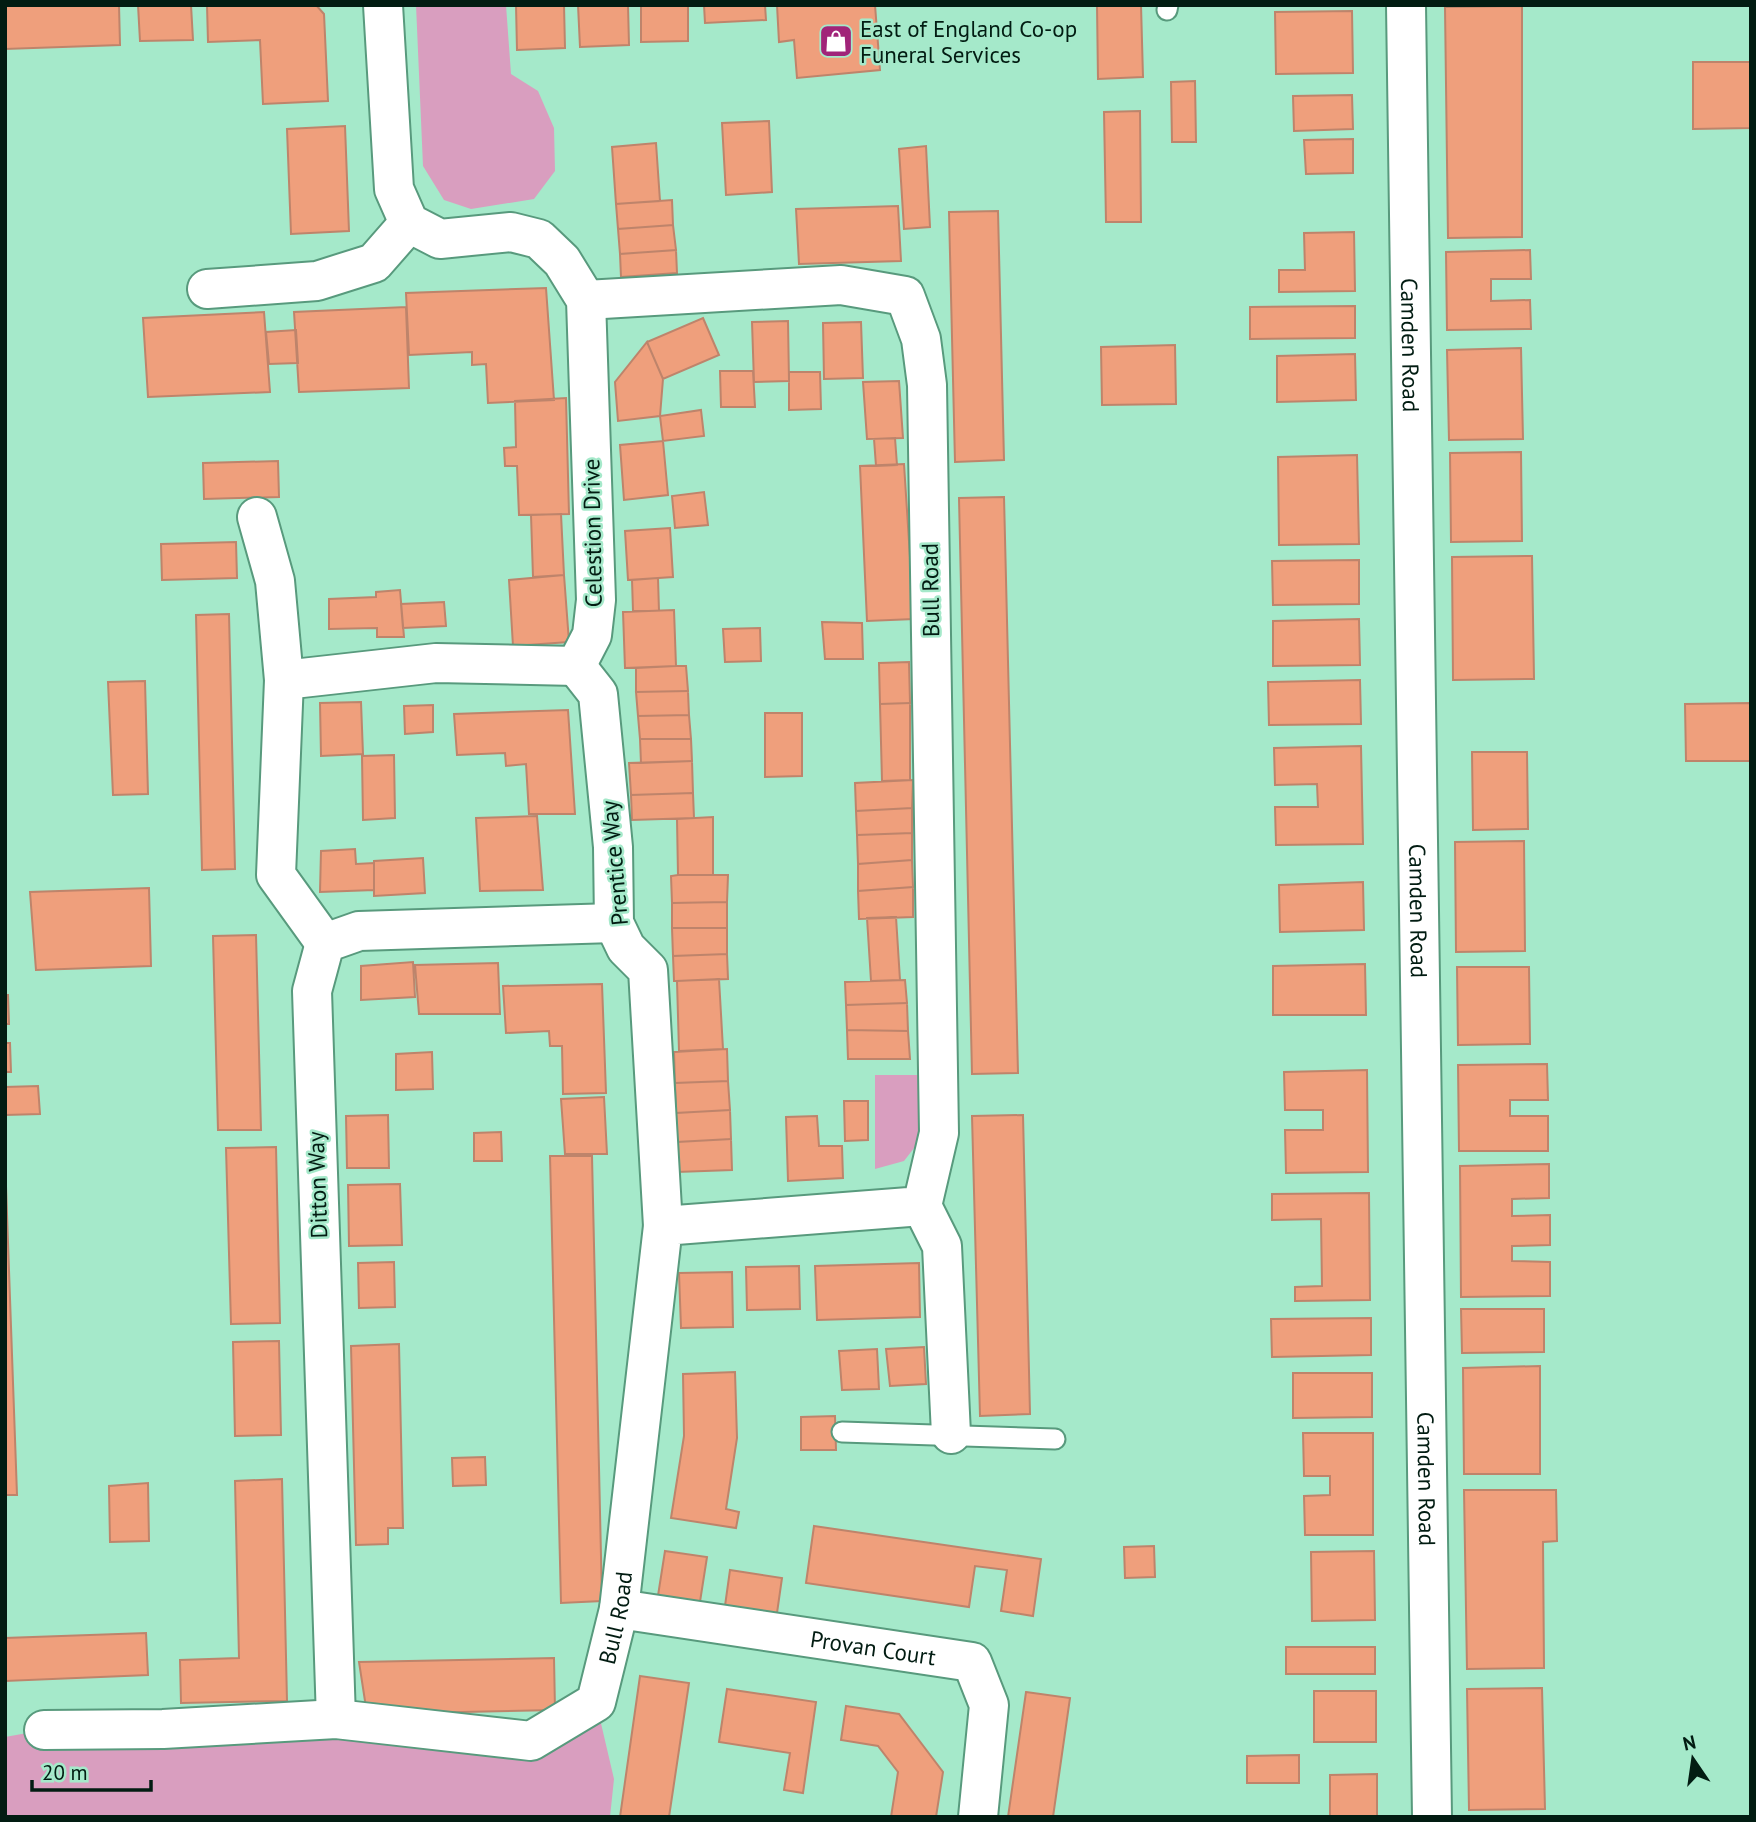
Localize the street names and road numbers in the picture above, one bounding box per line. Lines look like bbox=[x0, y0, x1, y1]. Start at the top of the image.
street label: Camden Road bbox=[1395, 278, 1426, 412]
street label: Celestion Drive bbox=[576, 458, 608, 608]
street label: Bull Road bbox=[915, 543, 945, 637]
street label: Prentice Way bbox=[594, 799, 634, 927]
street label: Camden Road bbox=[1404, 844, 1434, 978]
street label: Ditton Way bbox=[301, 1131, 333, 1239]
street label: Camden Road bbox=[1412, 1411, 1443, 1546]
street label: Bull Road bbox=[591, 1570, 638, 1667]
street label: Provan Court bbox=[808, 1623, 938, 1671]

